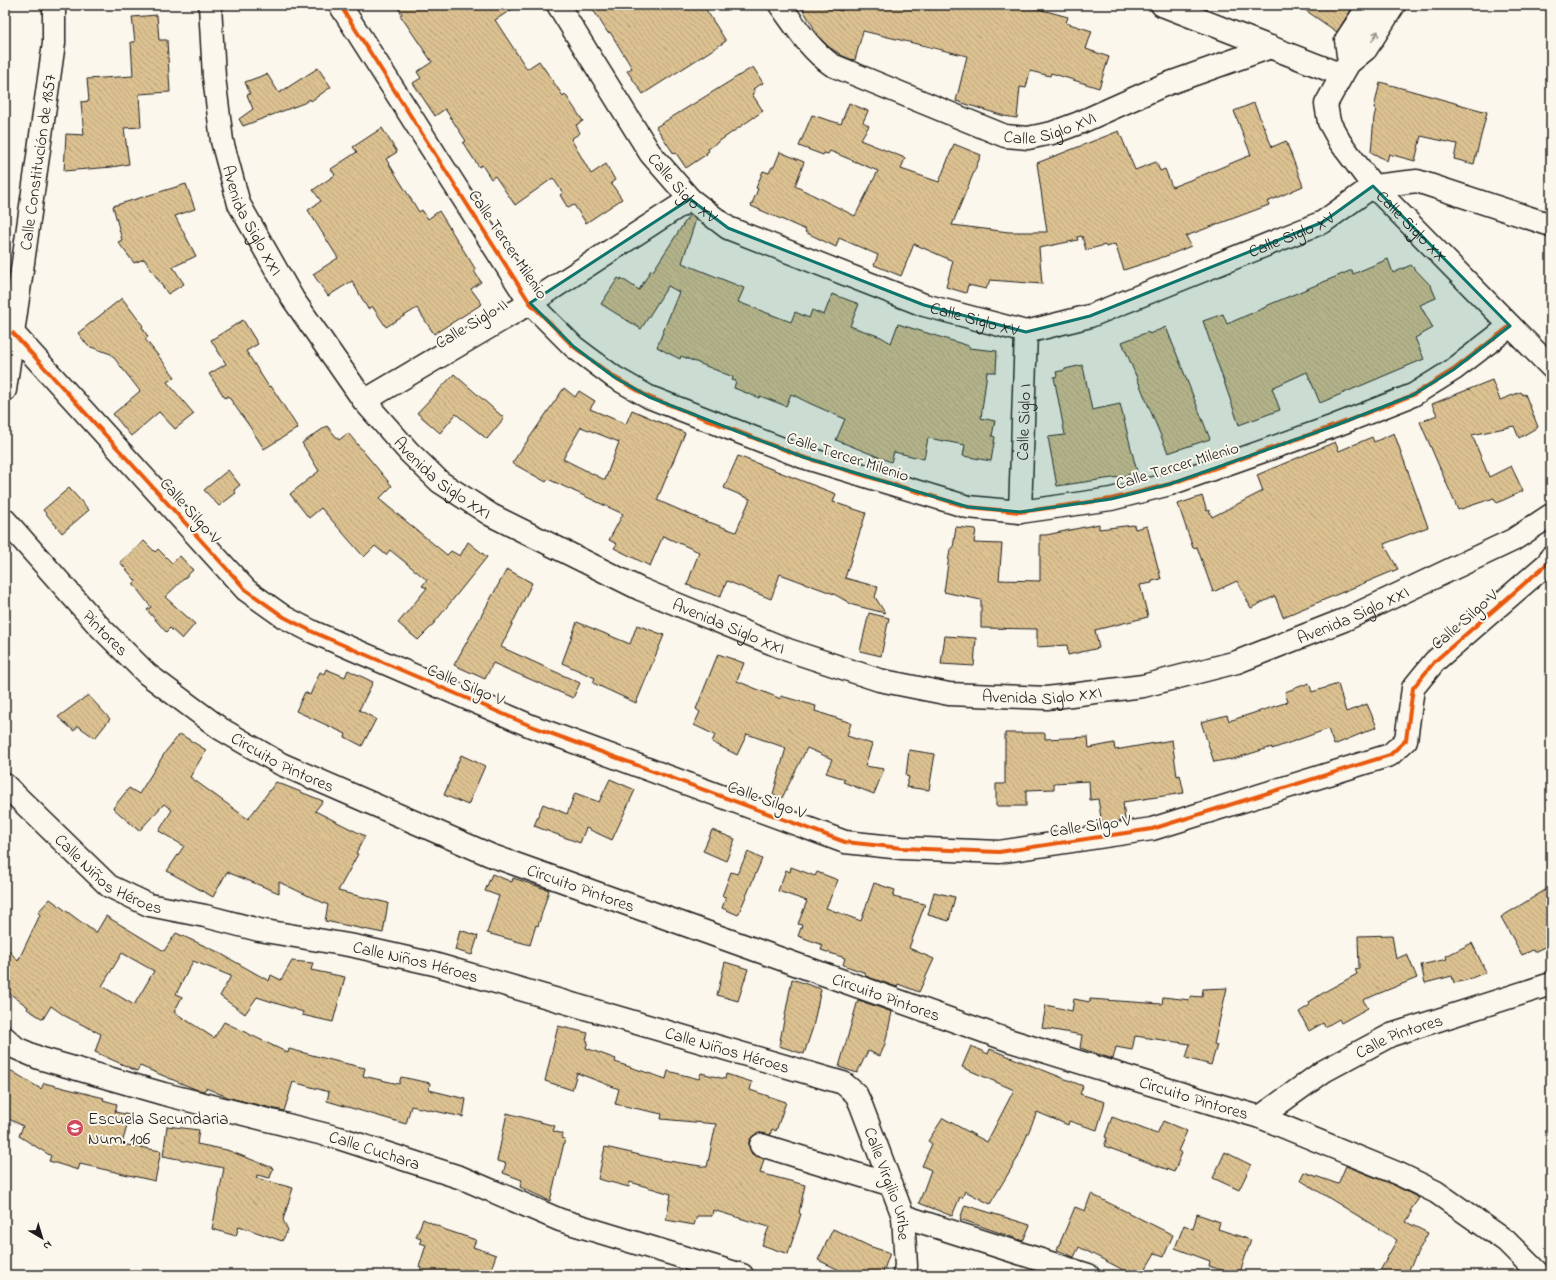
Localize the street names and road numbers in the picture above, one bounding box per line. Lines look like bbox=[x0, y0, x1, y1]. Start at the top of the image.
street label: Calle Constitución de 1857 bbox=[14, 73, 63, 252]
street label: Calle Siglo XVI bbox=[1003, 106, 1100, 152]
street label: Calle Siglo XV bbox=[641, 148, 723, 230]
street label: Avenida Siglo XXI bbox=[215, 163, 288, 281]
street label: Calle Tercer Milenio bbox=[462, 185, 554, 305]
street label: Calle Siglo XX bbox=[1370, 185, 1453, 269]
street label: Calle Siglo XV bbox=[1245, 206, 1341, 265]
street label: Calle Siglo II bbox=[431, 293, 514, 358]
street label: Calle Siglo XV bbox=[927, 296, 1022, 344]
street label: Calle Siglo I bbox=[1011, 383, 1040, 461]
street label: Calle Tercer Milenio bbox=[783, 426, 912, 489]
street label: Avenida Siglo XXI bbox=[387, 432, 496, 526]
street label: Calle Tercer Milenio bbox=[1113, 436, 1242, 497]
street label: Calle Silgo V bbox=[152, 472, 227, 552]
street label: Avenida Siglo XXI bbox=[1294, 580, 1414, 651]
street label: Calle Silgo V bbox=[1426, 583, 1506, 658]
street label: Avenida Siglo XXI bbox=[668, 593, 789, 662]
street label: Pintores bbox=[76, 605, 133, 662]
street label: Calle Silgo V bbox=[422, 658, 509, 715]
street label: Avenida Siglo XXI bbox=[981, 680, 1103, 713]
street label: Circuito Pintores bbox=[226, 726, 338, 800]
street label: Calle Silgo V bbox=[723, 775, 810, 828]
street label: Calle Silgo V bbox=[1048, 808, 1134, 847]
street label: Calle Niños Héroes bbox=[48, 828, 164, 921]
street label: Circuito Pintores bbox=[523, 858, 638, 920]
street label: Calle Niños Héroes bbox=[350, 935, 481, 990]
street label: Circuito Pintores bbox=[828, 967, 943, 1029]
street label: Calle Pintores bbox=[1351, 1008, 1446, 1066]
street label: Calle Niños Héroes bbox=[662, 1021, 792, 1081]
street label: Circuito Pintores bbox=[1136, 1070, 1251, 1127]
street label: Calle Virgilio Uribe bbox=[856, 1124, 915, 1241]
street label: Calle Cuchara bbox=[326, 1125, 423, 1178]

